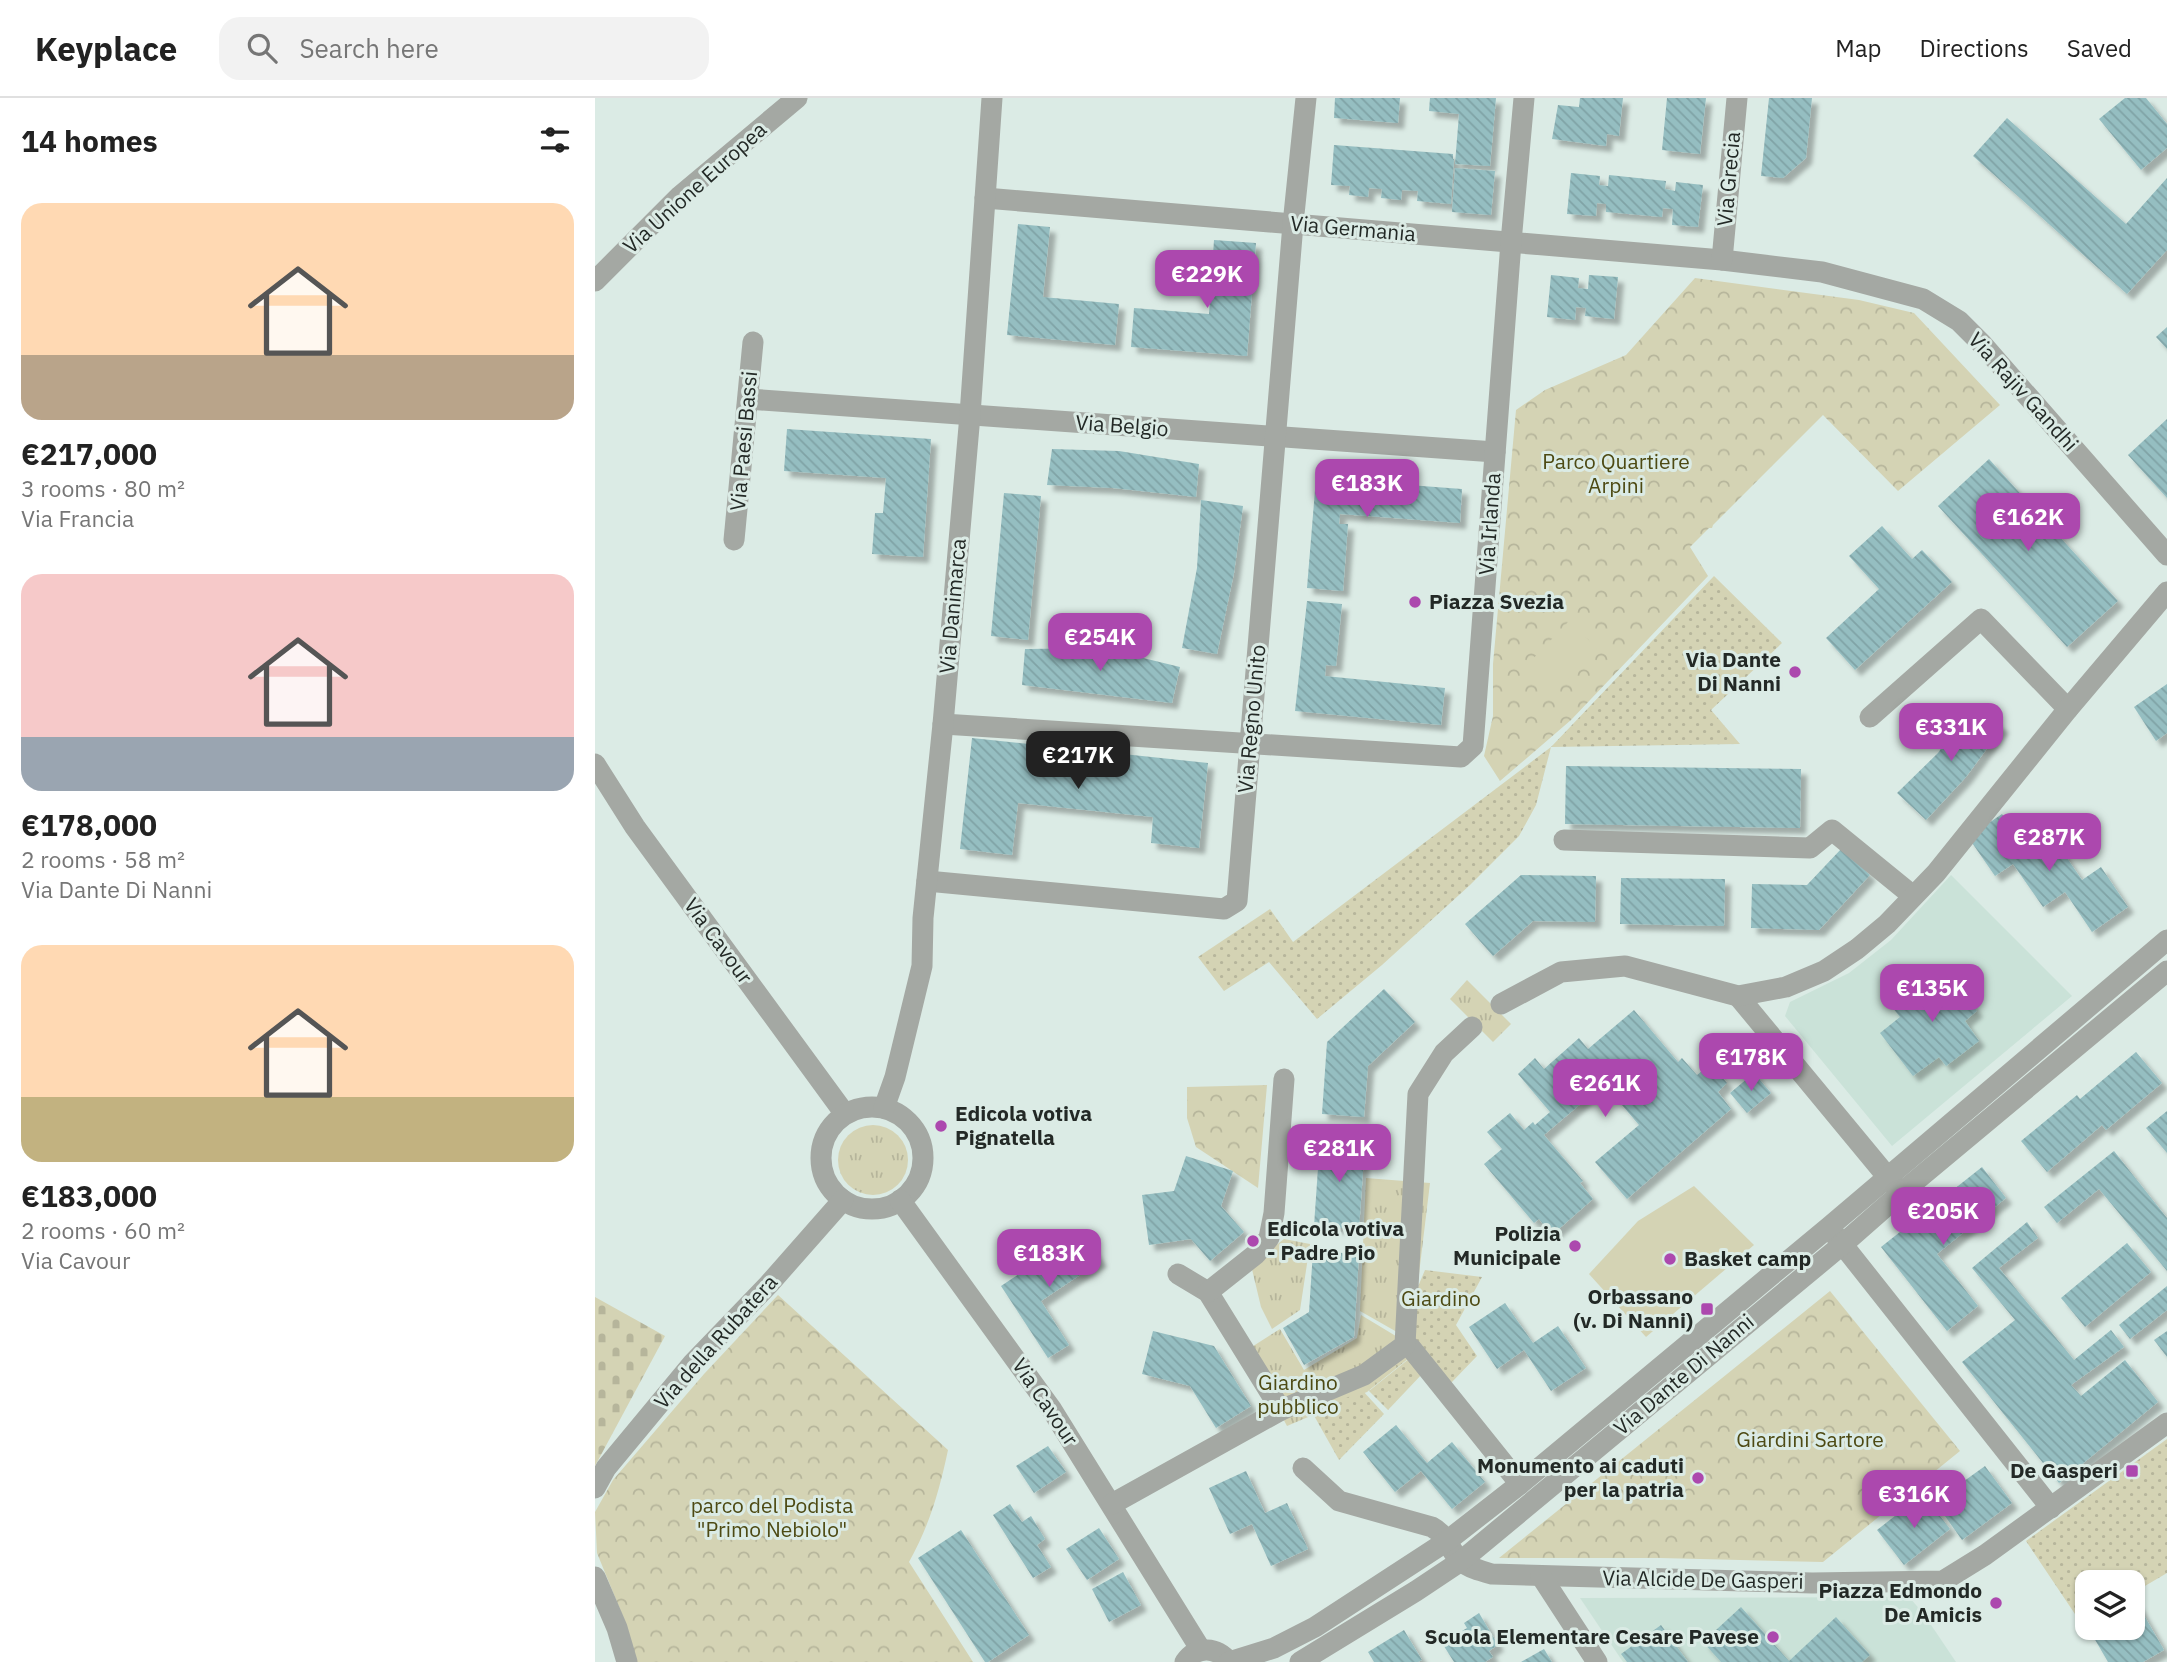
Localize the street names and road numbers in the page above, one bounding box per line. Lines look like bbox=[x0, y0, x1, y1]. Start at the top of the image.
street label: Via Unione Europea bbox=[616, 115, 772, 259]
street label: Via Grecia bbox=[1710, 130, 1746, 227]
street label: Via Germania bbox=[1289, 209, 1417, 247]
street label: Via Rajiv Gandhi bbox=[1963, 326, 2085, 457]
street label: Via Paesi Bassi bbox=[723, 370, 763, 512]
street label: Via Belgio bbox=[1075, 408, 1170, 442]
street label: Via Irlanda bbox=[1471, 472, 1507, 576]
street label: Via Danimarca bbox=[932, 537, 972, 675]
street label: Via Regno Unito bbox=[1231, 643, 1271, 794]
street label: Via Cavour bbox=[678, 892, 760, 989]
street label: Via della Rubatera bbox=[647, 1268, 783, 1415]
street label: Via Dante Di Nanni bbox=[1607, 1307, 1759, 1441]
street label: Via Cavour bbox=[1006, 1352, 1086, 1451]
street label: Via Alcide De Gasperi bbox=[1602, 1563, 1804, 1595]

